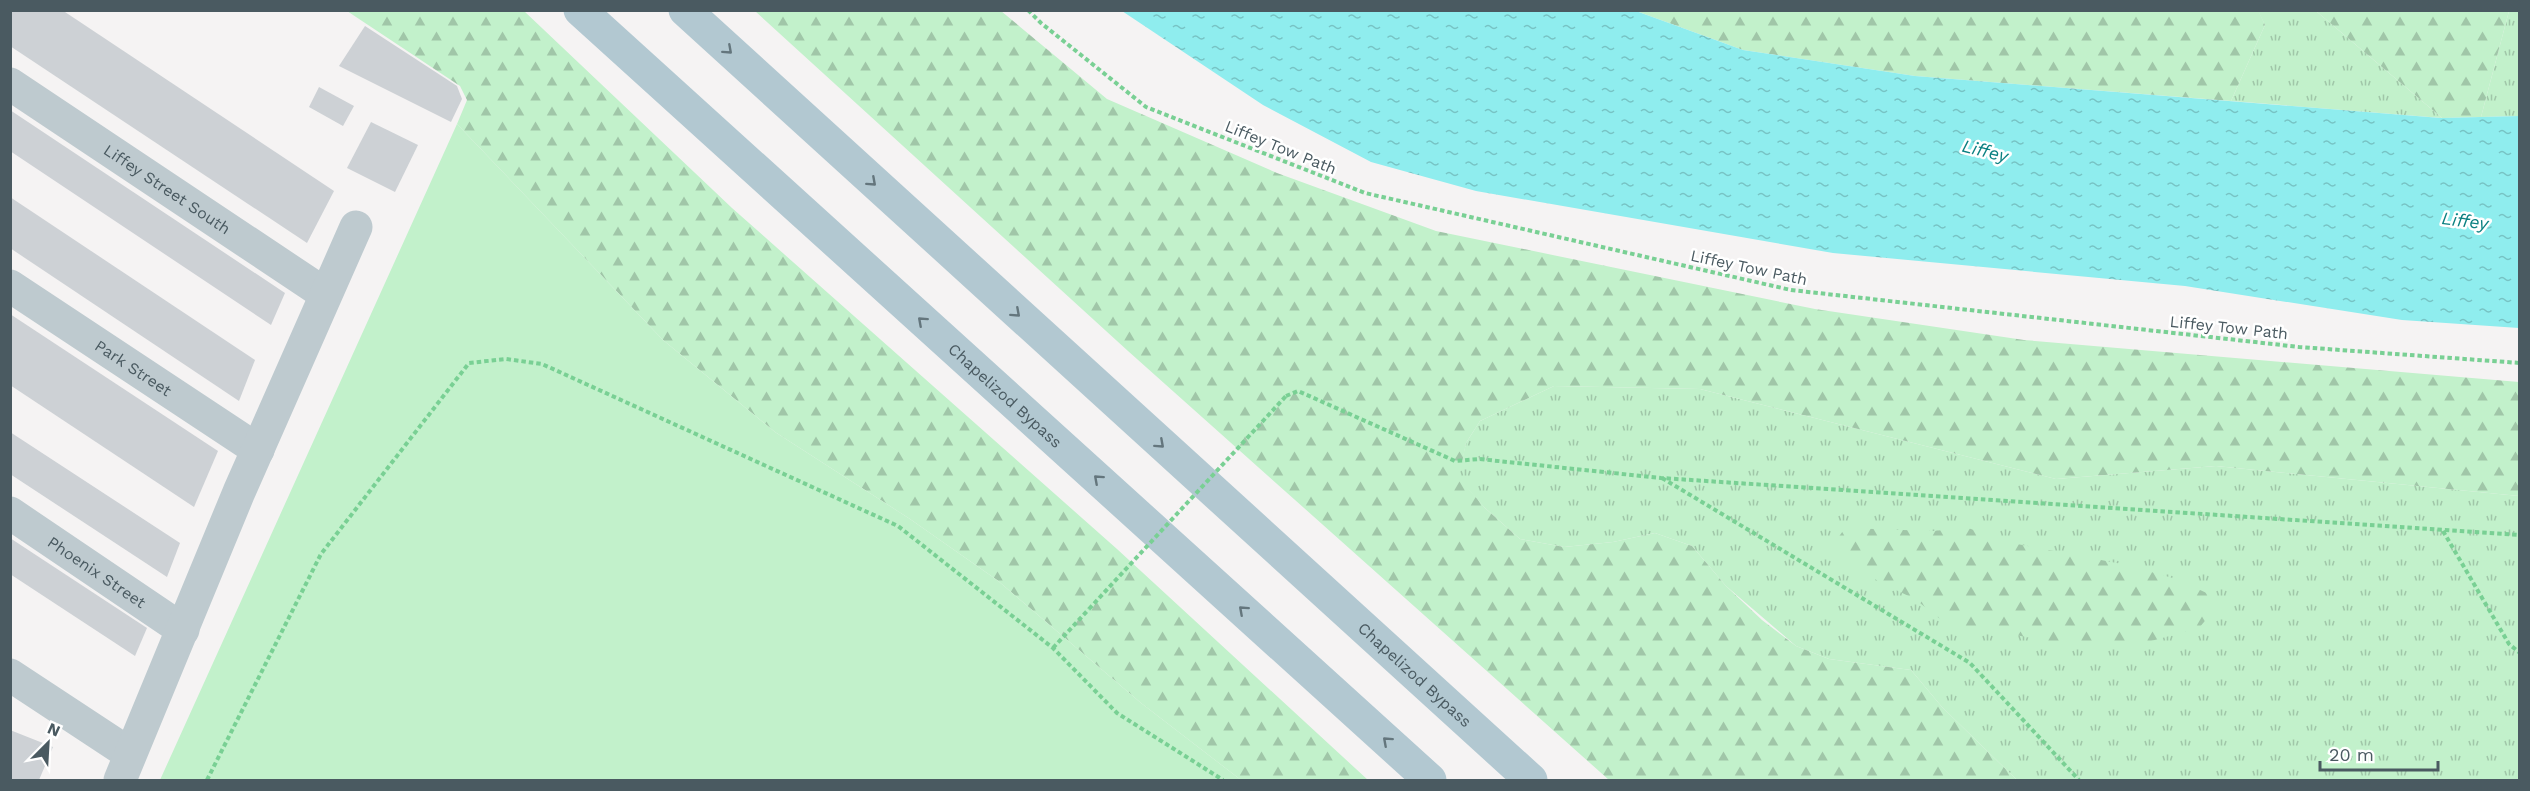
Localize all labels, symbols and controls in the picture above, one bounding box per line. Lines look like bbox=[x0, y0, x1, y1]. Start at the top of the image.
one-way arrow bbox=[721, 43, 732, 54]
street label: Liffey Tow Path bbox=[1222, 116, 1339, 179]
water label: Liffey bbox=[1960, 135, 2012, 167]
street label: Liffey Street South bbox=[100, 140, 234, 238]
one-way arrow bbox=[865, 175, 876, 186]
water label: Liffey bbox=[2441, 207, 2491, 234]
street label: Liffey Tow Path bbox=[1689, 246, 1809, 289]
one-way arrow bbox=[1009, 306, 1020, 317]
street label: Liffey Tow Path bbox=[2169, 312, 2289, 343]
one-way arrow bbox=[918, 317, 929, 328]
street label: Park Street bbox=[91, 336, 175, 400]
street label: Chapelizod Bypass bbox=[944, 339, 1066, 452]
one-way arrow bbox=[1154, 437, 1164, 448]
one-way arrow bbox=[1094, 475, 1105, 486]
street label: Phoenix Street bbox=[44, 532, 150, 612]
one-way arrow bbox=[1239, 606, 1250, 617]
street label: Chapelizod Bypass bbox=[1354, 618, 1475, 731]
north arrow bbox=[18, 713, 78, 773]
text: N bbox=[45, 719, 63, 741]
scale bar bbox=[2320, 734, 2438, 772]
one-way arrow bbox=[1383, 737, 1394, 748]
text: 20 m bbox=[2329, 744, 2374, 765]

